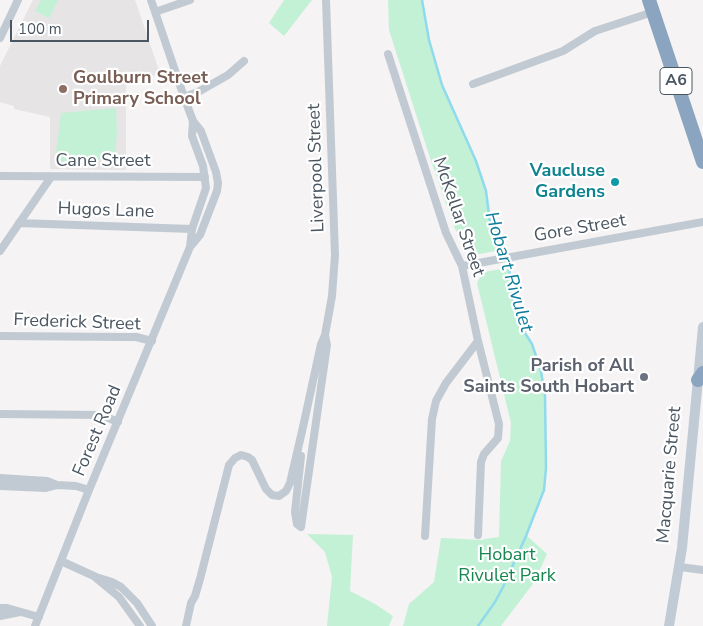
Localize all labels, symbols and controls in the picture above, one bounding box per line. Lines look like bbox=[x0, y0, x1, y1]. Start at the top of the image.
scale bar bbox=[12, 10, 151, 42]
text: 100 m bbox=[18, 19, 62, 39]
place label: Goulburn Street Primary School bbox=[73, 68, 208, 110]
road number: A6 bbox=[660, 68, 692, 94]
marker: Goulburn Street Primary School bbox=[57, 83, 69, 95]
street label: Liverpool Street bbox=[304, 103, 330, 233]
street label: Cane Street bbox=[56, 151, 150, 173]
street label: McKellar Street bbox=[427, 155, 489, 279]
place label: Vaucluse Gardens bbox=[530, 161, 605, 203]
marker: Vaucluse Gardens bbox=[609, 176, 621, 188]
street label: Hugos Lane bbox=[57, 199, 155, 223]
water label: Hobart Rivulet bbox=[479, 209, 537, 335]
street label: Gore Street bbox=[532, 210, 628, 248]
street label: Frederick Street bbox=[13, 310, 141, 336]
place label: Parish of All Saints South Hobart bbox=[463, 356, 634, 398]
marker: Parish of All Saints South Hobart bbox=[638, 371, 650, 383]
street label: Forest Road bbox=[69, 382, 127, 480]
street label: Macquarie Street bbox=[653, 406, 687, 544]
park label: Hobart Rivulet Park bbox=[458, 545, 556, 588]

